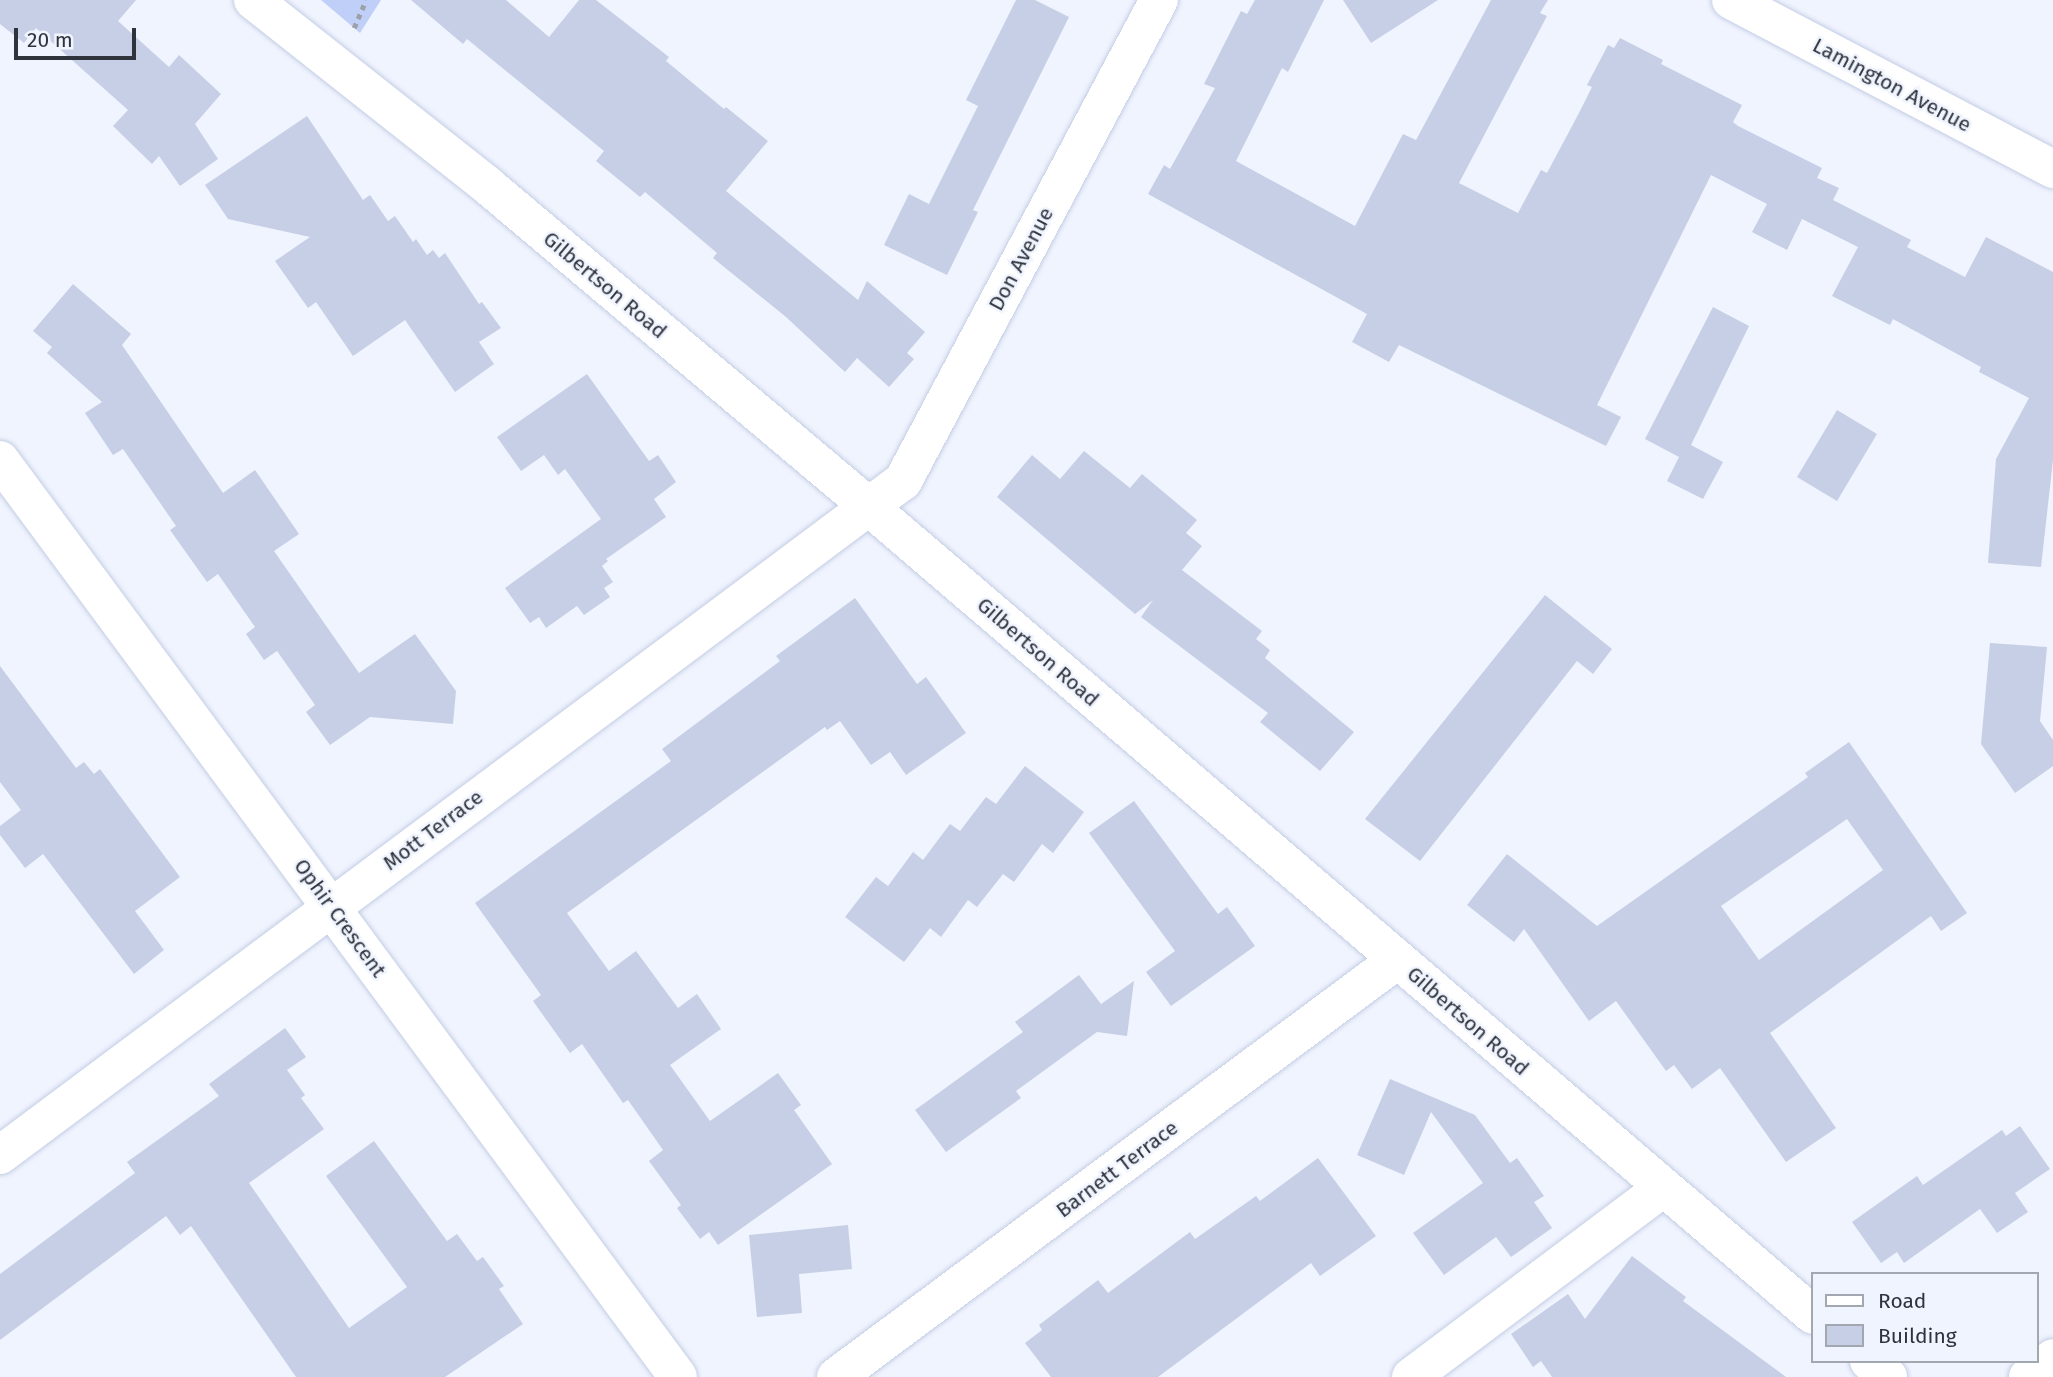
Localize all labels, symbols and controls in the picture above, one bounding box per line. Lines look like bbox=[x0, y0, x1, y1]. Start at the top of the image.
scale bar bbox=[18, 14, 140, 58]
text: 20 m bbox=[27, 27, 73, 53]
street label: Lamington Avenue bbox=[1808, 33, 1976, 137]
street label: Don Avenue bbox=[983, 203, 1059, 315]
street label: Gilbertson Road bbox=[538, 226, 672, 344]
street label: Gilbertson Road bbox=[972, 592, 1104, 712]
street label: Mott Terrace bbox=[378, 784, 488, 876]
street label: Ophir Crescent bbox=[289, 854, 391, 982]
street label: Gilbertson Road bbox=[1402, 961, 1534, 1081]
street label: Barnett Terrace bbox=[1051, 1115, 1183, 1223]
legend bbox=[1812, 1272, 2039, 1363]
text: Road bbox=[1878, 1288, 1926, 1314]
text: Building bbox=[1878, 1323, 1957, 1349]

